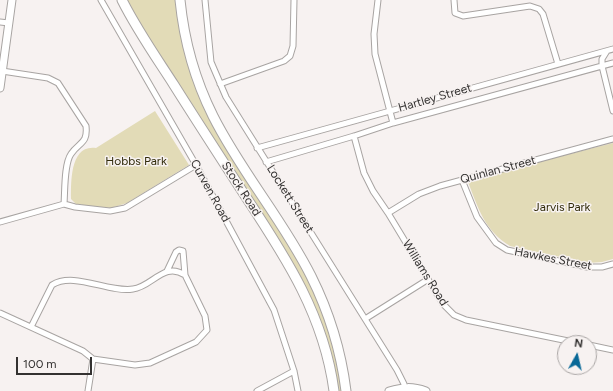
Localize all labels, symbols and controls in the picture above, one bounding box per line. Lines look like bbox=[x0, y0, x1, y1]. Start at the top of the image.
street label: Hartley Street bbox=[397, 81, 473, 115]
street label: Quinlan Street bbox=[459, 153, 537, 187]
park label: Hobbs Park bbox=[105, 154, 167, 168]
street label: Curven Road bbox=[187, 157, 233, 225]
street label: Stock Road bbox=[218, 159, 264, 219]
street label: Lockett Street bbox=[263, 162, 317, 236]
park label: Jarvis Park bbox=[534, 200, 590, 214]
street label: Williams Road bbox=[399, 237, 451, 309]
street label: Hawkes Street bbox=[513, 244, 593, 274]
north arrow bbox=[557, 335, 597, 375]
text: N bbox=[573, 337, 584, 351]
scale bar bbox=[18, 349, 94, 375]
text: 100 m bbox=[23, 357, 57, 371]

